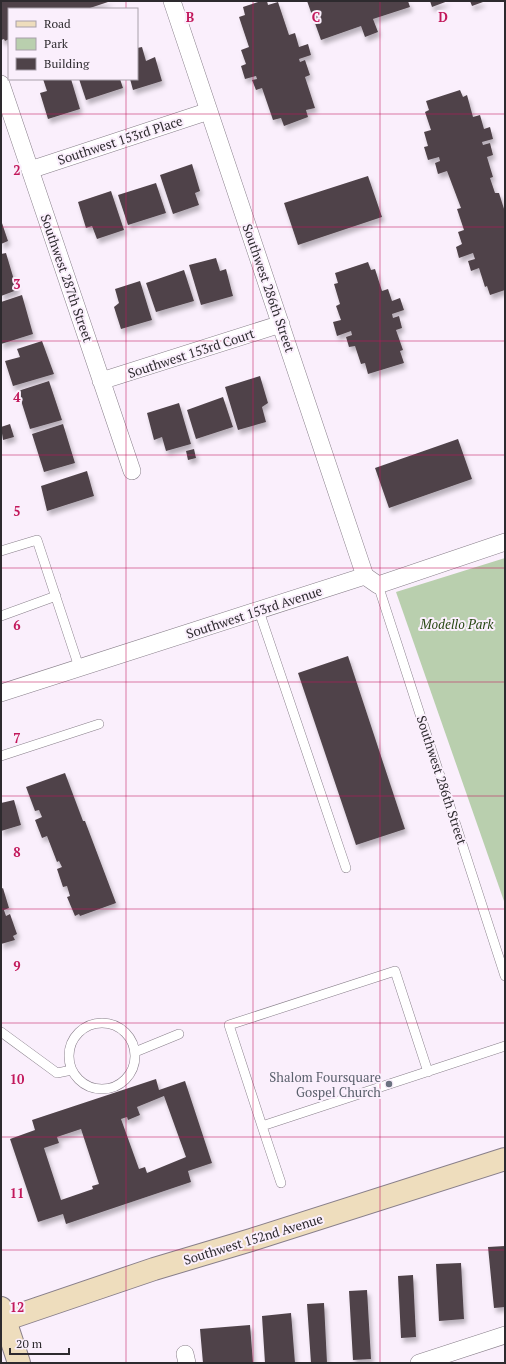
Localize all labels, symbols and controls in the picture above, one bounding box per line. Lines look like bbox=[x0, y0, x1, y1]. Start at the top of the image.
legend bbox=[8, 8, 138, 80]
text: B bbox=[186, 8, 194, 26]
text: C bbox=[312, 8, 320, 26]
text: D bbox=[438, 8, 448, 26]
text: Road bbox=[44, 16, 71, 31]
text: Park bbox=[44, 36, 69, 51]
text: Building bbox=[44, 56, 90, 71]
street label: Southwest 153rd Place bbox=[55, 111, 185, 169]
text: 2 bbox=[13, 161, 21, 179]
street label: Southwest 287th Street bbox=[37, 212, 97, 344]
street label: Southwest 286th Street bbox=[239, 221, 299, 355]
text: 3 bbox=[13, 275, 21, 293]
street label: Southwest 153rd Court bbox=[125, 324, 257, 382]
text: 4 bbox=[13, 388, 21, 406]
text: 5 bbox=[13, 502, 21, 520]
street label: Southwest 153rd Avenue bbox=[184, 582, 324, 642]
park label: Modello Park bbox=[419, 615, 494, 633]
text: 6 bbox=[13, 616, 21, 634]
street label: Southwest 286th Street bbox=[413, 713, 471, 847]
text: 7 bbox=[13, 729, 21, 747]
text: 8 bbox=[13, 843, 21, 861]
text: 9 bbox=[13, 957, 21, 975]
place label: Shalom Foursquare Gospel Church bbox=[269, 1068, 381, 1101]
text: 10 bbox=[10, 1070, 25, 1088]
marker: Shalom Foursquare Gospel Church bbox=[384, 1079, 394, 1089]
text: 11 bbox=[10, 1184, 24, 1202]
street label: Southwest 152nd Avenue bbox=[181, 1209, 325, 1269]
text: 12 bbox=[10, 1298, 24, 1316]
scale bar bbox=[10, 1330, 69, 1356]
text: 20 m bbox=[16, 1336, 43, 1351]

